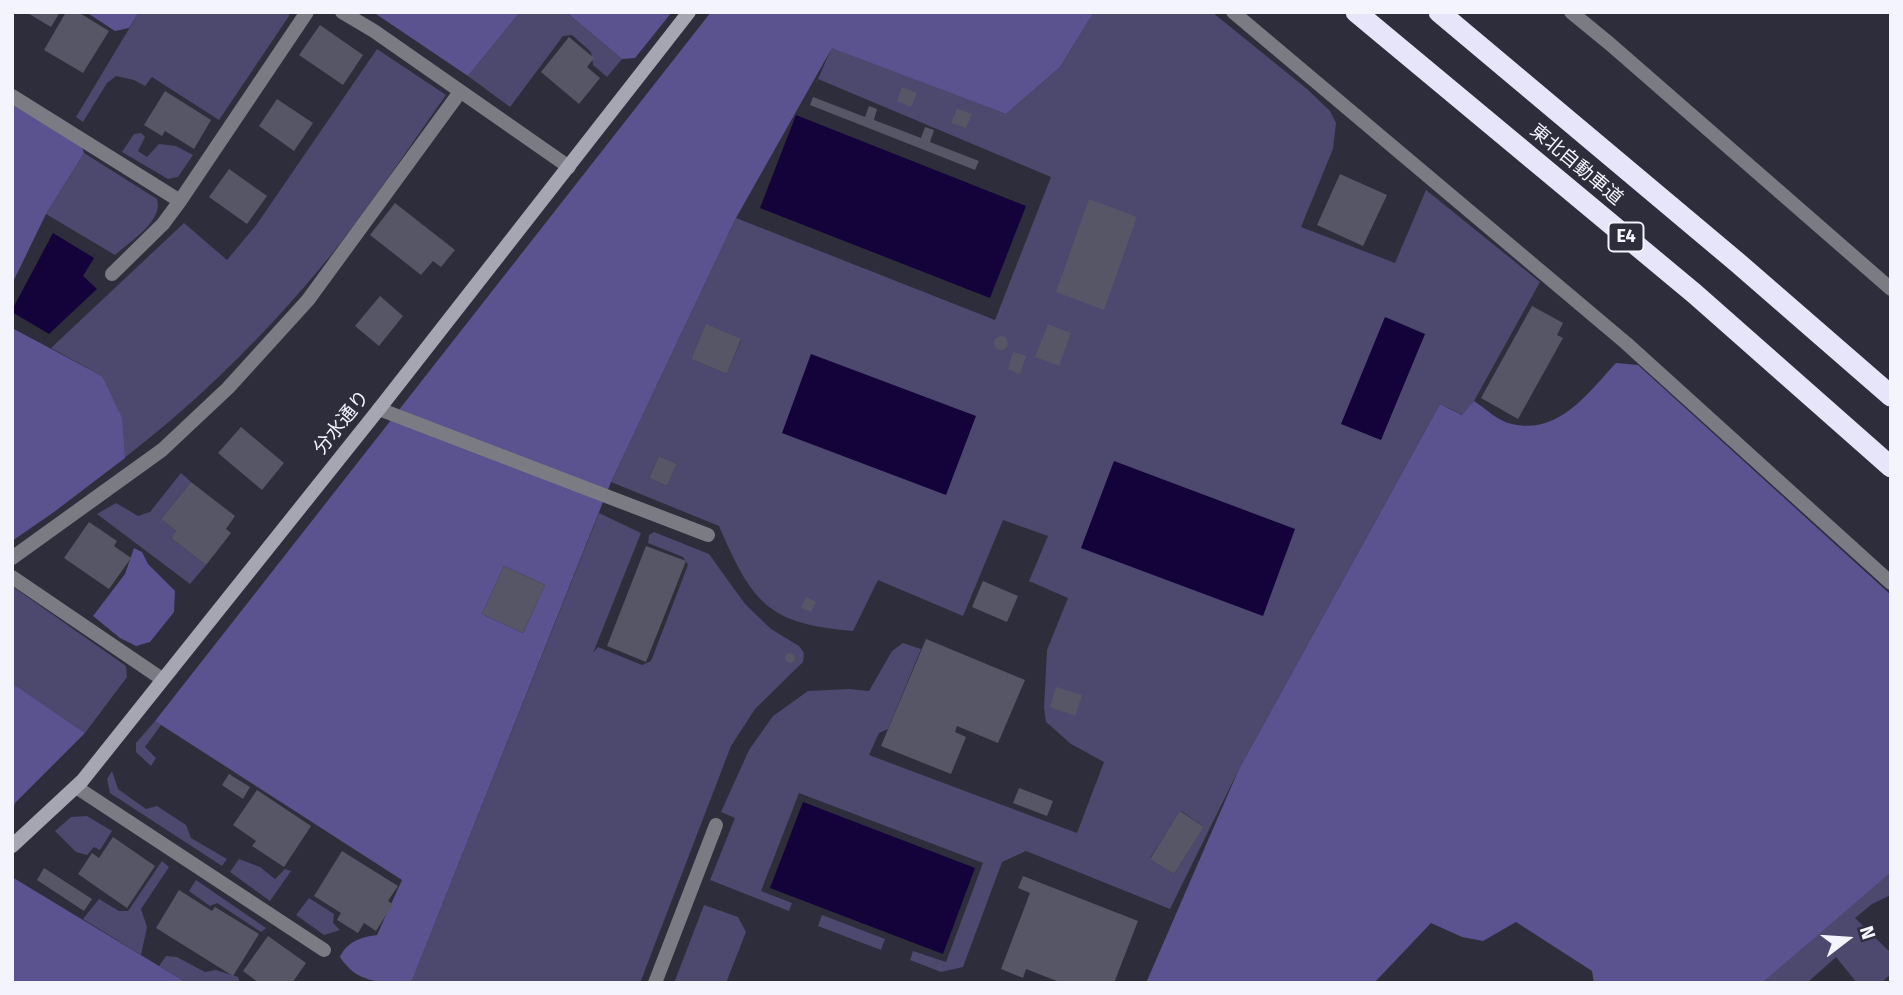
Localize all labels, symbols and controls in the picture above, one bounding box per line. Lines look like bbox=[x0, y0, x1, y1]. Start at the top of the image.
street label: 東北自動車道 bbox=[1525, 120, 1627, 210]
road number: E4 bbox=[1608, 222, 1644, 251]
street label: 分水通り bbox=[309, 386, 375, 460]
north arrow bbox=[1812, 904, 1882, 974]
text: N bbox=[1855, 923, 1880, 942]

